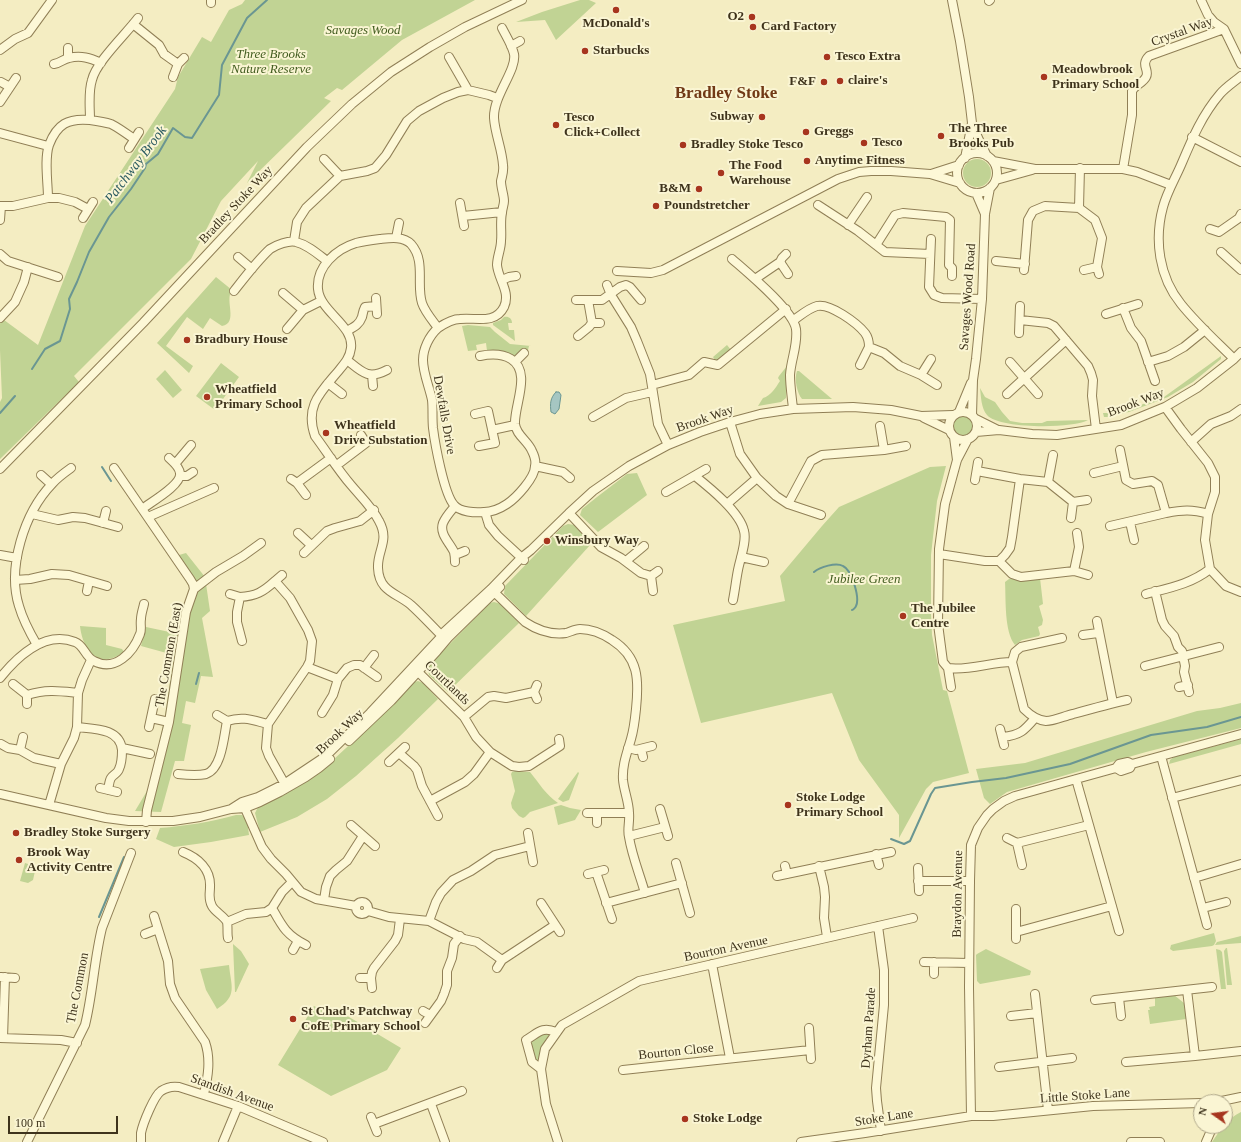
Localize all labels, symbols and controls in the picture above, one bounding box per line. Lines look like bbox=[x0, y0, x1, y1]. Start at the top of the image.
marker: McDonald's bbox=[611, 5, 621, 15]
place label: O2 bbox=[727, 9, 744, 25]
marker: O2 bbox=[747, 12, 757, 22]
street label: Crystal Way bbox=[1149, 14, 1215, 50]
place label: McDonald's bbox=[582, 16, 650, 32]
place label: Card Factory bbox=[761, 19, 836, 35]
marker: Card Factory bbox=[748, 22, 758, 32]
park label: Savages Wood bbox=[326, 23, 400, 39]
place label: Starbucks bbox=[593, 43, 649, 59]
marker: Starbucks bbox=[580, 46, 590, 56]
park label: Three Brooks Nature Reserve bbox=[231, 47, 311, 78]
place label: Tesco Extra bbox=[835, 49, 901, 65]
marker: Tesco Extra bbox=[822, 52, 832, 62]
place label: Meadowbrook Primary School bbox=[1052, 62, 1139, 93]
marker: Meadowbrook Primary School bbox=[1039, 72, 1049, 82]
place label: claire's bbox=[848, 73, 887, 89]
place label: F&F bbox=[789, 74, 816, 90]
marker: claire's bbox=[835, 76, 845, 86]
marker: F&F bbox=[819, 77, 829, 87]
district label: Bradley Stoke bbox=[675, 84, 777, 104]
place label: Subway bbox=[710, 109, 754, 125]
place label: Tesco Click+Collect bbox=[564, 110, 640, 141]
marker: Subway bbox=[757, 112, 767, 122]
marker: Tesco Click+Collect bbox=[551, 120, 561, 130]
place label: The Three Brooks Pub bbox=[949, 121, 1014, 152]
water label: Patchway Brook bbox=[101, 123, 171, 207]
place label: Greggs bbox=[814, 124, 853, 140]
marker: Greggs bbox=[801, 127, 811, 137]
marker: The Three Brooks Pub bbox=[936, 131, 946, 141]
place label: Tesco bbox=[872, 135, 903, 151]
place label: Bradley Stoke Tesco bbox=[691, 137, 803, 153]
marker: Tesco bbox=[859, 138, 869, 148]
marker: Bradley Stoke Tesco bbox=[678, 140, 688, 150]
place label: Anytime Fitness bbox=[815, 153, 905, 169]
marker: Anytime Fitness bbox=[802, 156, 812, 166]
place label: The Food Warehouse bbox=[729, 158, 791, 189]
street label: Bradley Stoke Way bbox=[196, 163, 276, 247]
marker: The Food Warehouse bbox=[716, 168, 726, 178]
place label: B&M bbox=[659, 181, 691, 197]
marker: B&M bbox=[694, 184, 704, 194]
place label: Poundstretcher bbox=[664, 198, 750, 214]
marker: Poundstretcher bbox=[651, 201, 661, 211]
street label: Savages Wood Road bbox=[956, 243, 980, 351]
place label: Bradbury House bbox=[195, 332, 288, 348]
marker: Bradbury House bbox=[182, 335, 192, 345]
street label: Dewfalls Drive bbox=[429, 374, 459, 456]
place label: Wheatfield Primary School bbox=[215, 382, 302, 413]
street label: Brook Way bbox=[1106, 385, 1166, 421]
marker: Wheatfield Primary School bbox=[202, 392, 212, 402]
street label: Brook Way bbox=[674, 402, 736, 436]
place label: Wheatfield Drive Substation bbox=[334, 418, 428, 449]
marker: Wheatfield Drive Substation bbox=[321, 428, 331, 438]
place label: Winsbury Way bbox=[555, 533, 639, 549]
marker: Winsbury Way bbox=[542, 536, 552, 546]
park label: Jubilee Green bbox=[828, 572, 900, 588]
street label: The Common (East) bbox=[152, 601, 186, 709]
place label: The Jubilee Centre bbox=[911, 601, 976, 632]
marker: The Jubilee Centre bbox=[898, 611, 908, 621]
street label: Courtlands bbox=[421, 658, 473, 708]
street label: Brook Way bbox=[313, 706, 367, 758]
place label: Stoke Lodge Primary School bbox=[796, 790, 883, 821]
marker: Stoke Lodge Primary School bbox=[783, 800, 793, 810]
place label: Bradley Stoke Surgery bbox=[24, 825, 150, 841]
marker: Bradley Stoke Surgery bbox=[11, 828, 21, 838]
place label: Brook Way Activity Centre bbox=[27, 845, 112, 876]
street label: Braydon Avenue bbox=[949, 850, 967, 938]
marker: Brook Way Activity Centre bbox=[14, 855, 24, 865]
street label: Bourton Avenue bbox=[683, 933, 769, 965]
street label: The Common bbox=[63, 951, 93, 1025]
street label: Dyrham Parade bbox=[858, 987, 880, 1069]
place label: St Chad's Patchway CofE Primary School bbox=[301, 1004, 420, 1035]
marker: St Chad's Patchway CofE Primary School bbox=[288, 1014, 298, 1024]
street label: Bourton Close bbox=[638, 1040, 714, 1064]
street label: Standish Avenue bbox=[188, 1071, 276, 1115]
street label: Little Stoke Lane bbox=[1039, 1085, 1131, 1107]
north arrow bbox=[1193, 1094, 1233, 1134]
street label: Stoke Lane bbox=[854, 1106, 914, 1130]
text: N bbox=[1196, 1106, 1209, 1117]
scale bar bbox=[10, 1108, 120, 1134]
place label: Stoke Lodge bbox=[693, 1111, 762, 1127]
marker: Stoke Lodge bbox=[680, 1114, 690, 1124]
text: 100 m bbox=[15, 1116, 45, 1130]

